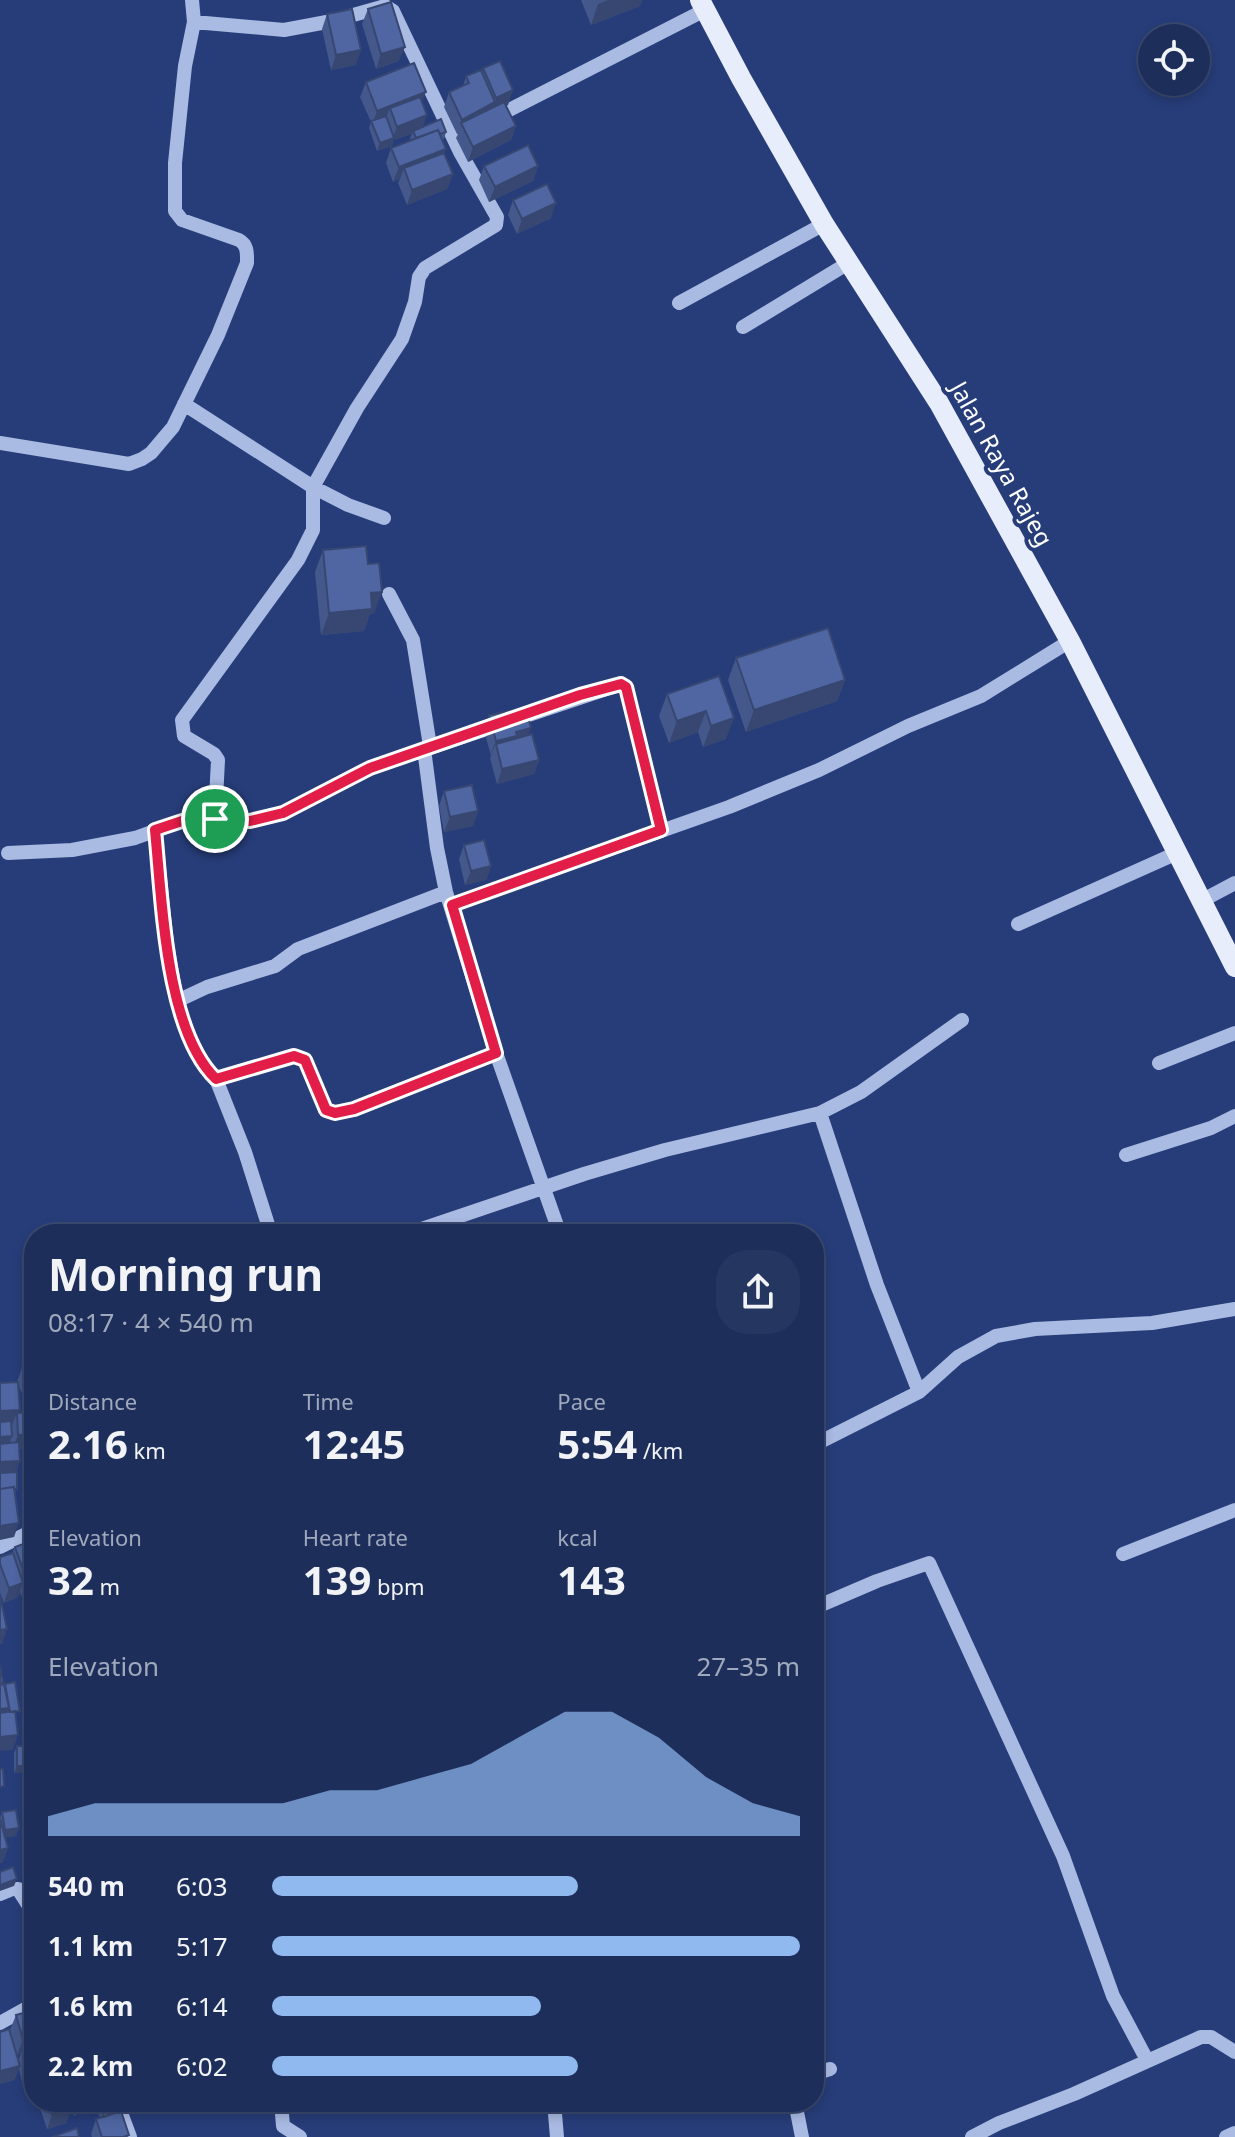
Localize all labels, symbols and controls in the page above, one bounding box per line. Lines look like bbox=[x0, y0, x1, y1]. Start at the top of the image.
map controls bbox=[1138, 24, 1210, 96]
button: locate bbox=[1138, 24, 1210, 96]
street label: Jalan Raya Rajeg bbox=[942, 373, 1061, 552]
pin bbox=[181, 785, 249, 853]
icon: arrive bbox=[193, 797, 237, 841]
text: Morning run bbox=[48, 1244, 323, 1304]
button: share bbox=[716, 1250, 800, 1334]
text: 08:17 · 4 × 540 m bbox=[48, 1304, 254, 1340]
text: Distance bbox=[48, 1386, 137, 1416]
text: Time bbox=[303, 1386, 354, 1416]
text: Pace bbox=[557, 1386, 606, 1416]
text: 2.16 bbox=[48, 1416, 128, 1471]
text: 12:45 bbox=[303, 1416, 405, 1471]
text: 5:54 bbox=[557, 1416, 637, 1471]
text: km bbox=[128, 1435, 166, 1465]
text: /km bbox=[637, 1435, 683, 1465]
text: Elevation bbox=[48, 1522, 142, 1552]
text: Heart rate bbox=[303, 1522, 408, 1552]
text: kcal bbox=[557, 1522, 598, 1552]
text: 32 bbox=[48, 1552, 94, 1607]
text: 139 bbox=[303, 1552, 371, 1607]
text: 143 bbox=[557, 1552, 626, 1607]
text: m bbox=[94, 1571, 120, 1601]
text: bpm bbox=[371, 1571, 425, 1601]
text: Elevation bbox=[48, 1648, 159, 1684]
text: 27–35 m bbox=[696, 1648, 800, 1684]
text: 540 m bbox=[48, 1868, 125, 1904]
text: 6:03 bbox=[176, 1868, 228, 1904]
text: 1.1 km bbox=[48, 1928, 133, 1964]
text: 5:17 bbox=[176, 1928, 228, 1964]
text: 1.6 km bbox=[48, 1988, 133, 2024]
text: 6:14 bbox=[176, 1988, 228, 2024]
text: 2.2 km bbox=[48, 2048, 133, 2084]
text: 6:02 bbox=[176, 2048, 228, 2084]

